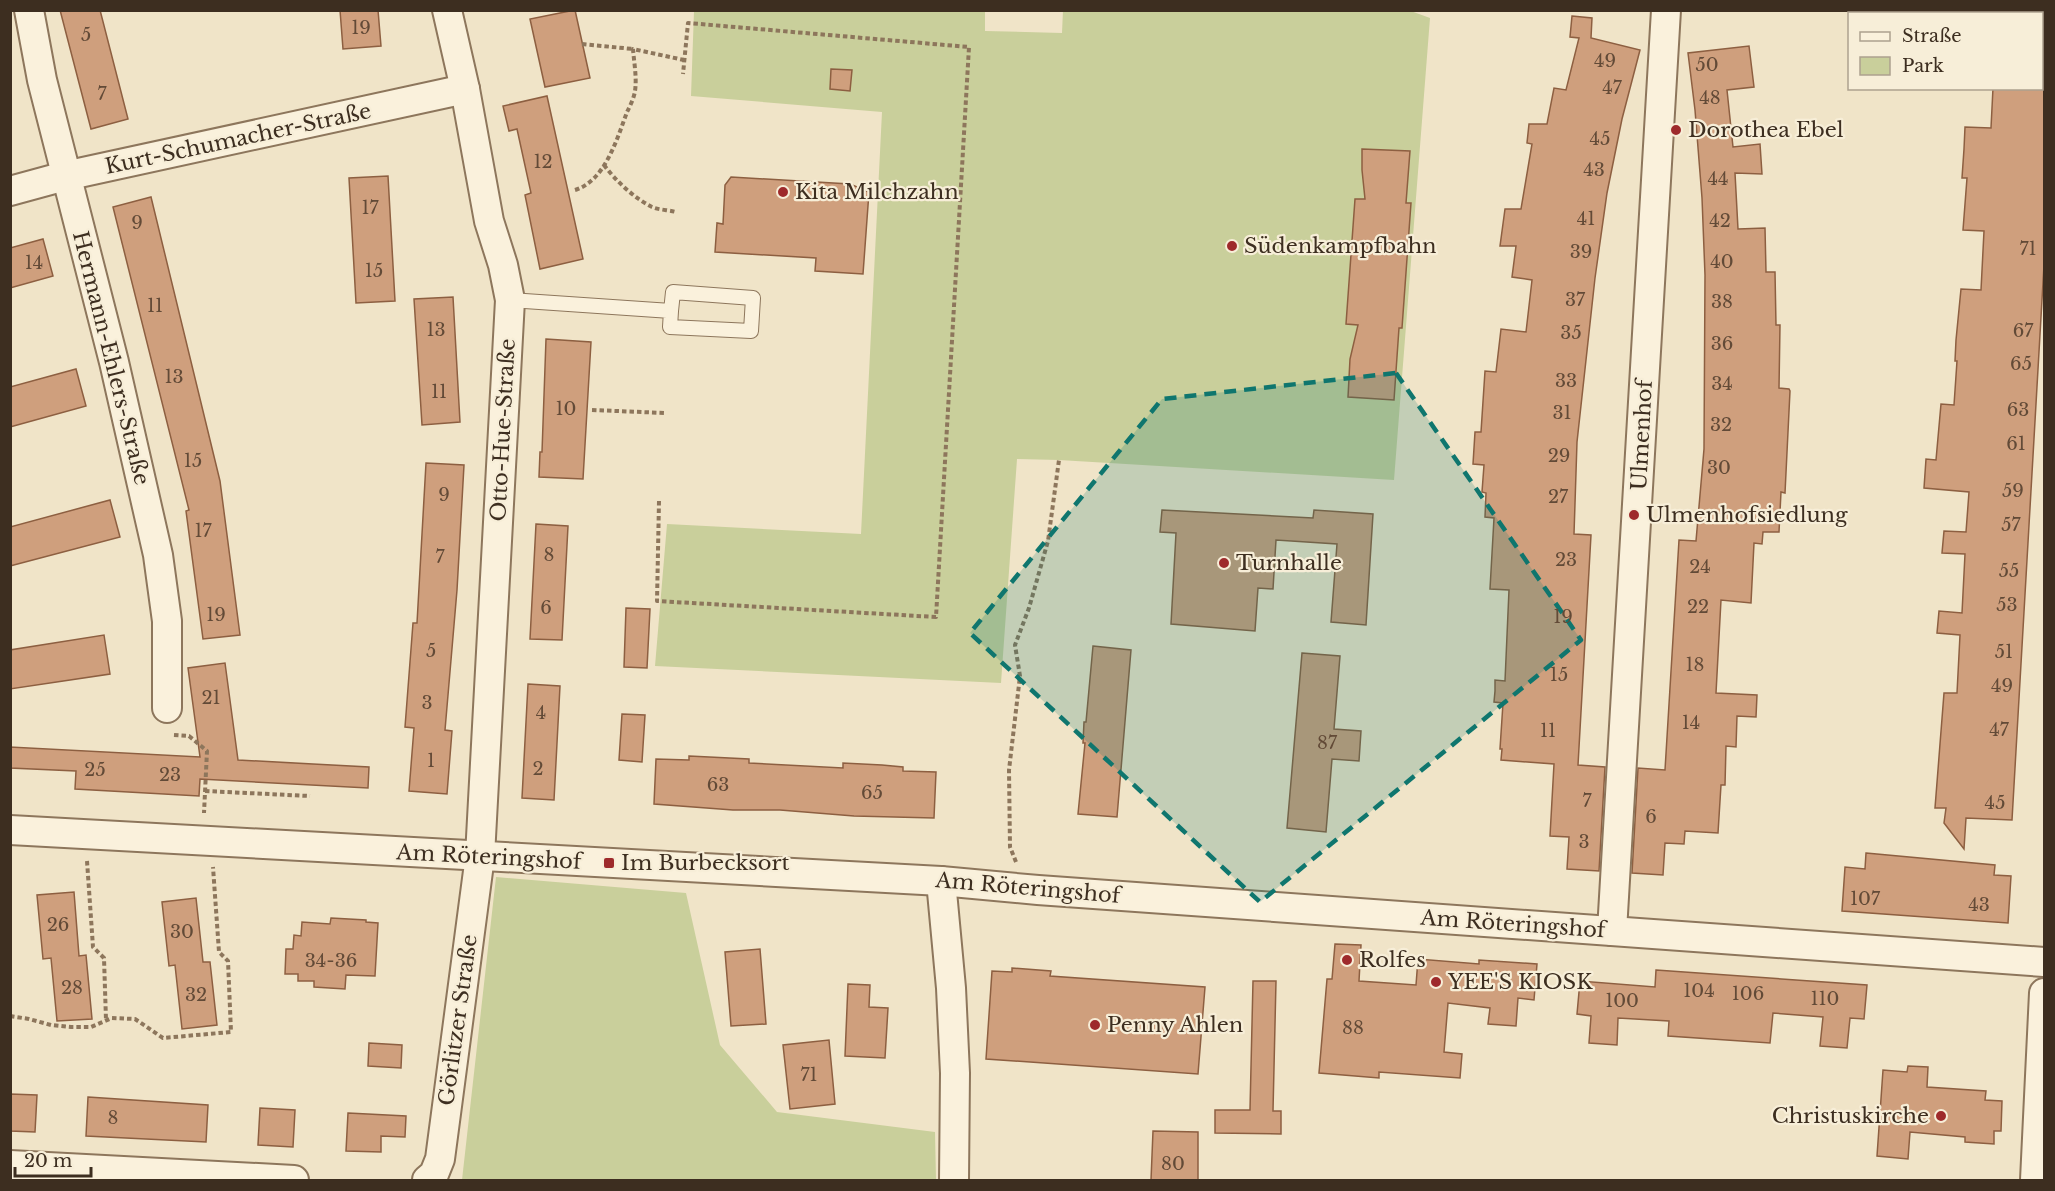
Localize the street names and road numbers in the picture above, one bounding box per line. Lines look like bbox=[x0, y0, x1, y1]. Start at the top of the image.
street label: Kurt-Schumacher-Straße bbox=[102, 98, 374, 180]
street label: Hermann-Ehlers-Straße bbox=[67, 228, 155, 488]
street label: Otto-Hue-Straße bbox=[485, 338, 521, 522]
street label: Ulmenhof bbox=[1626, 377, 1658, 491]
street label: Am Röteringshof bbox=[395, 839, 585, 875]
street label: Am Röteringshof bbox=[934, 867, 1124, 909]
street label: Am Röteringshof bbox=[1419, 904, 1609, 944]
street label: Görlitzer Straße bbox=[433, 933, 483, 1107]

